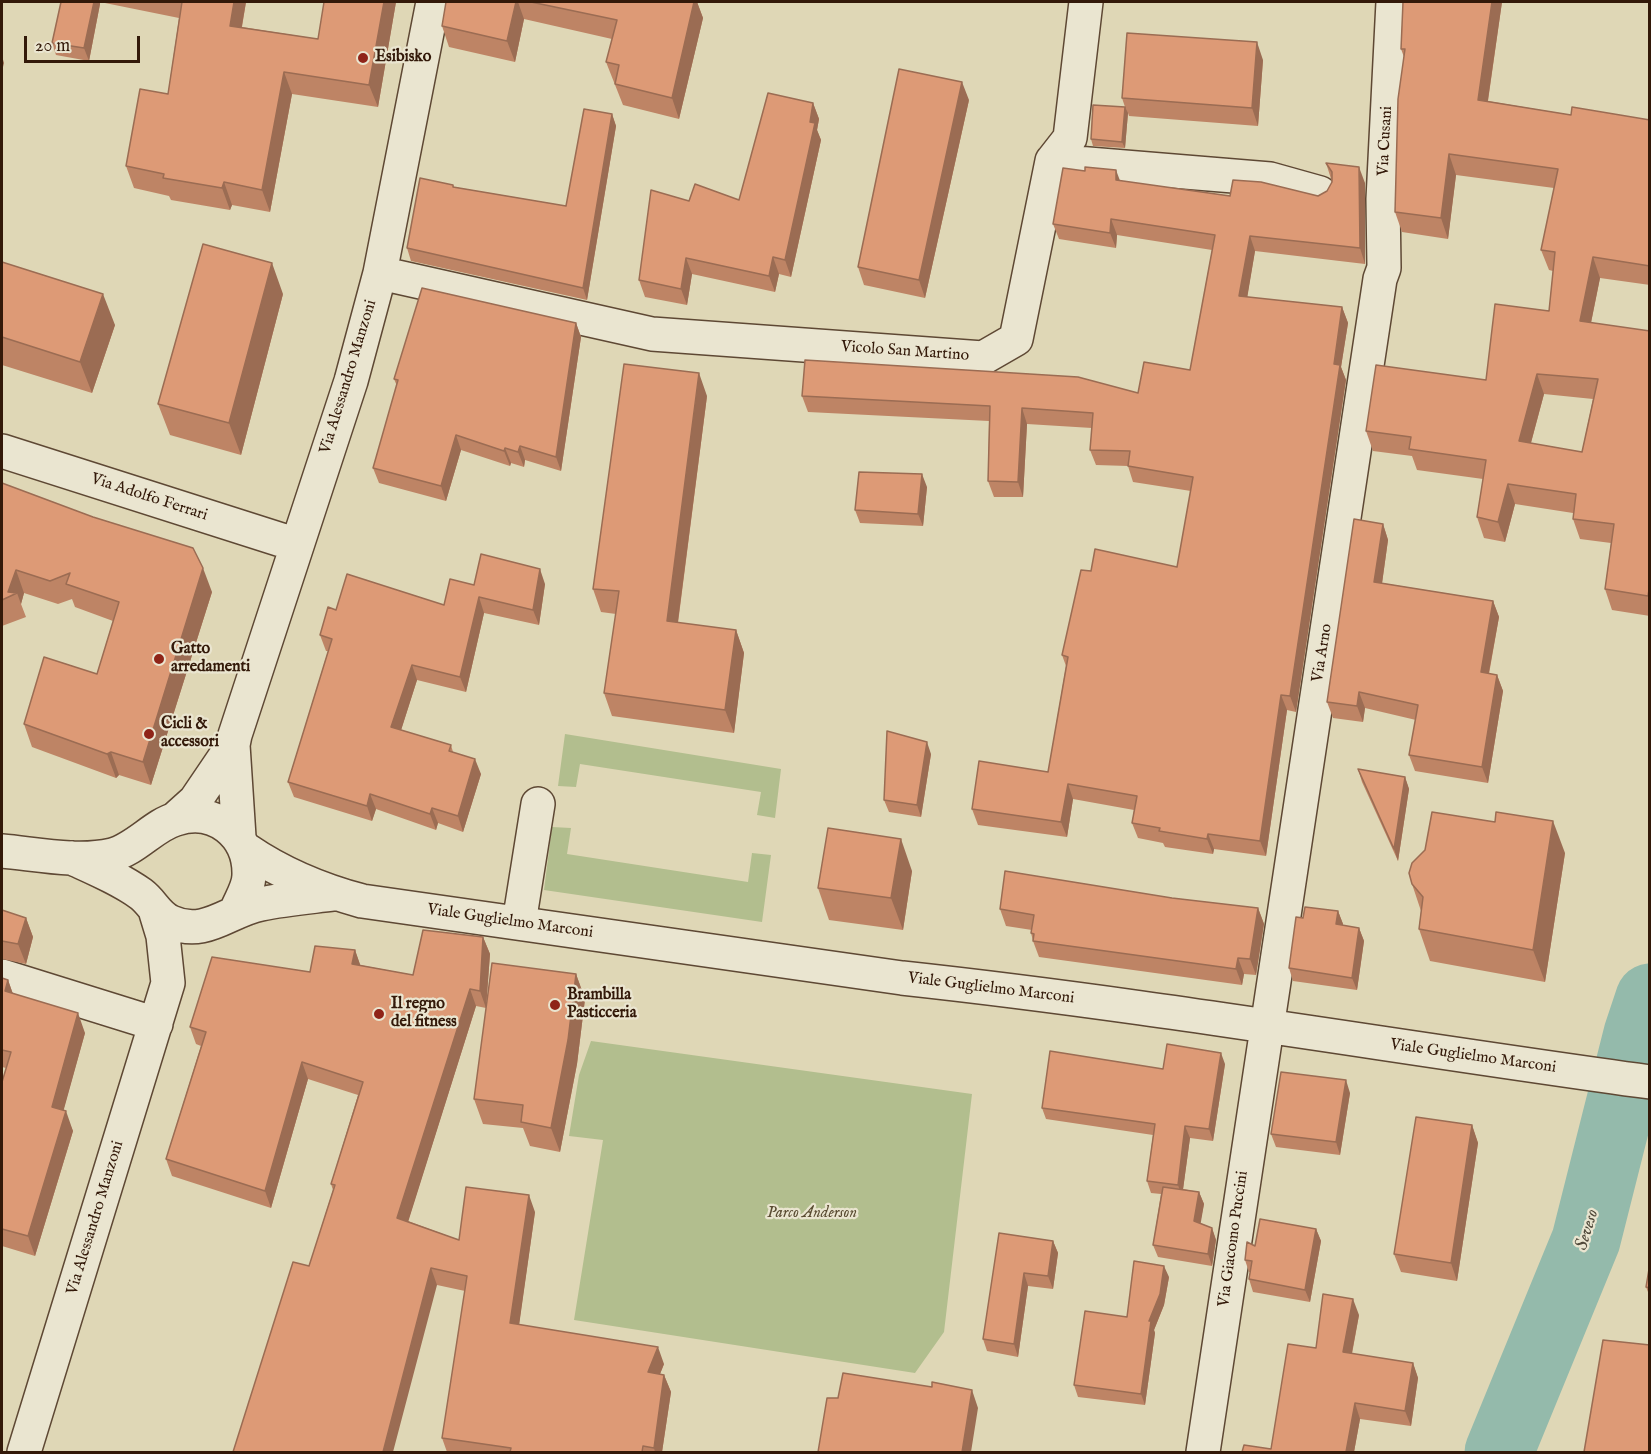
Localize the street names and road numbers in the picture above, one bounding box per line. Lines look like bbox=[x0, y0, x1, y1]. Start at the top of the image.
street label: Via Cusani bbox=[1375, 105, 1397, 177]
street label: Via Alessandro Manzoni bbox=[316, 298, 382, 456]
street label: Vicolo San Martino bbox=[840, 338, 970, 366]
street label: Via Adolfo Ferrari bbox=[88, 470, 210, 526]
street label: Via Arno bbox=[1309, 622, 1337, 684]
street label: Viale Guglielmo Marconi bbox=[426, 901, 594, 943]
street label: Viale Guglielmo Marconi bbox=[907, 969, 1075, 1009]
street label: Viale Guglielmo Marconi bbox=[1389, 1036, 1557, 1078]
street label: Via Alessandro Manzoni bbox=[63, 1139, 129, 1297]
street label: Via Giacomo Puccini bbox=[1215, 1170, 1253, 1308]

